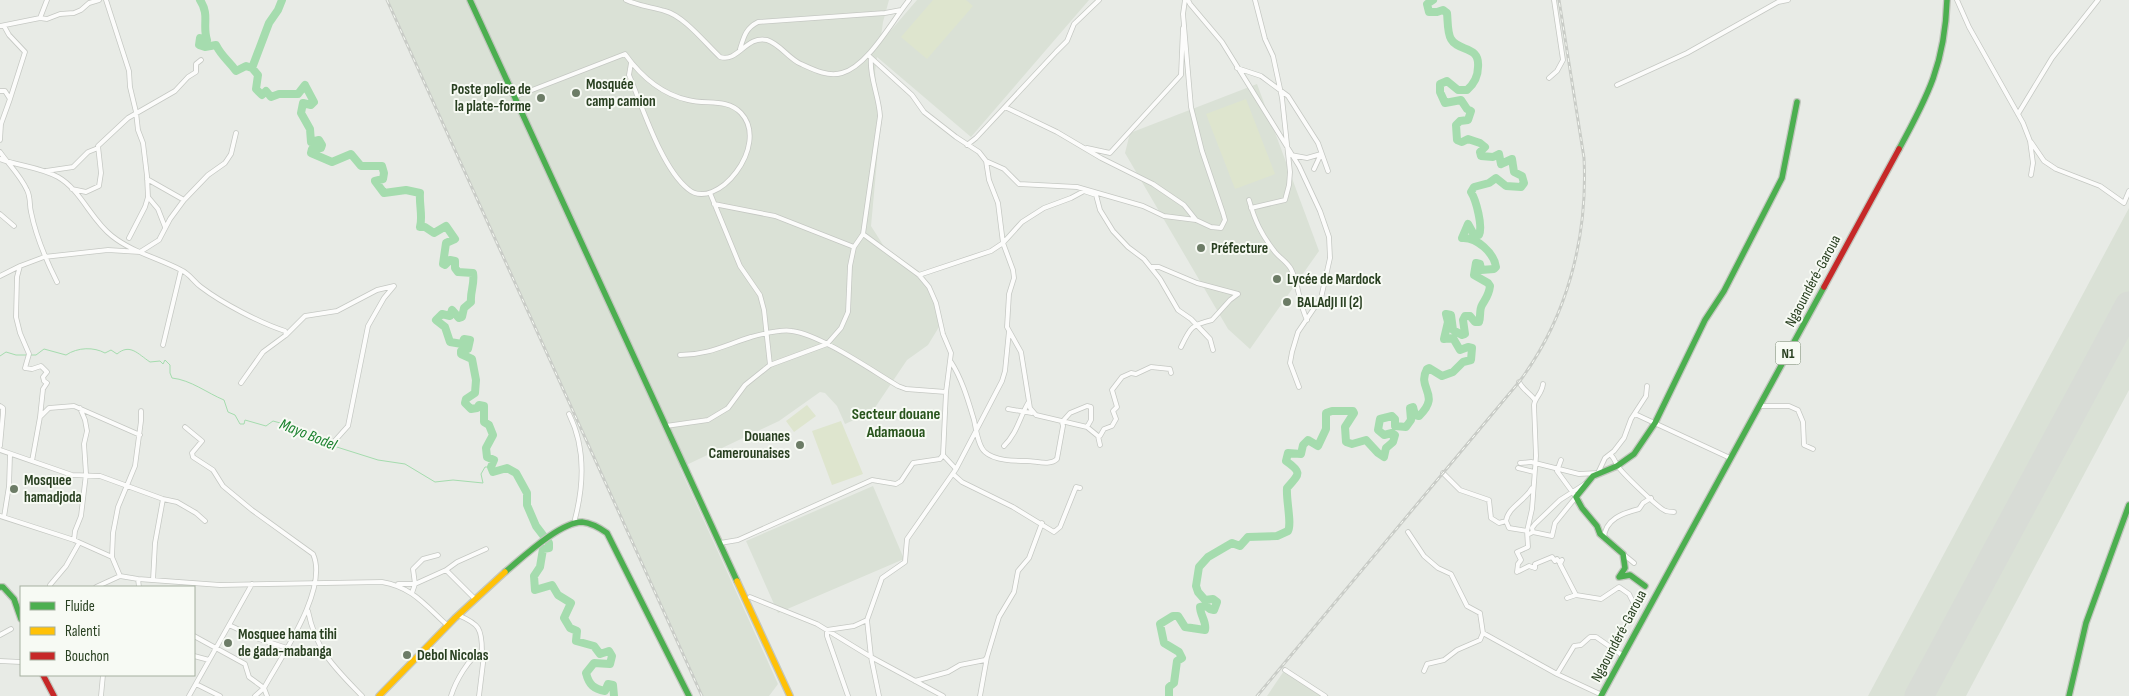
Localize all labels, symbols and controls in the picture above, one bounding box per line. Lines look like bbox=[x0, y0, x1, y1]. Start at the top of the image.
place label: Mosquée camp camion bbox=[586, 75, 656, 111]
place label: Poste police de la plate-forme bbox=[451, 80, 531, 116]
marker: Mosquée camp camion bbox=[570, 87, 582, 99]
marker: Poste police de la plate-forme bbox=[535, 92, 547, 104]
street label: Ngaoundéré-Garoua bbox=[1781, 232, 1845, 330]
place label: Préfecture bbox=[1211, 239, 1268, 258]
marker: Préfecture bbox=[1195, 242, 1207, 254]
place label: Lycée de Mardock bbox=[1287, 270, 1382, 289]
marker: Lycée de Mardock bbox=[1271, 273, 1283, 285]
place label: BALAdJI II (2) bbox=[1297, 293, 1362, 312]
marker: BALAdJI II (2) bbox=[1281, 296, 1293, 308]
road number: N1 bbox=[1776, 342, 1800, 364]
district label: Secteur douane Adamaoua bbox=[852, 405, 940, 442]
water label: Mayo Bodel bbox=[277, 415, 340, 455]
place label: Douanes Camerounaises bbox=[709, 427, 790, 463]
marker: Douanes Camerounaises bbox=[794, 439, 806, 451]
place label: Mosquee hamadjoda bbox=[24, 471, 82, 507]
marker: Mosquee hamadjoda bbox=[8, 483, 20, 495]
legend bbox=[20, 586, 195, 676]
street label: Ngaoundéré-Garoua bbox=[1587, 587, 1651, 685]
text: Fluide bbox=[65, 597, 95, 616]
text: Ralenti bbox=[65, 622, 100, 641]
place label: Mosquee hama tihi de gada-mabanga bbox=[238, 625, 337, 661]
marker: Mosquee hama tihi de gada-mabanga bbox=[222, 637, 234, 649]
place label: Debol Nicolas bbox=[417, 646, 489, 665]
text: Bouchon bbox=[65, 647, 109, 666]
marker: Debol Nicolas bbox=[401, 649, 413, 661]

